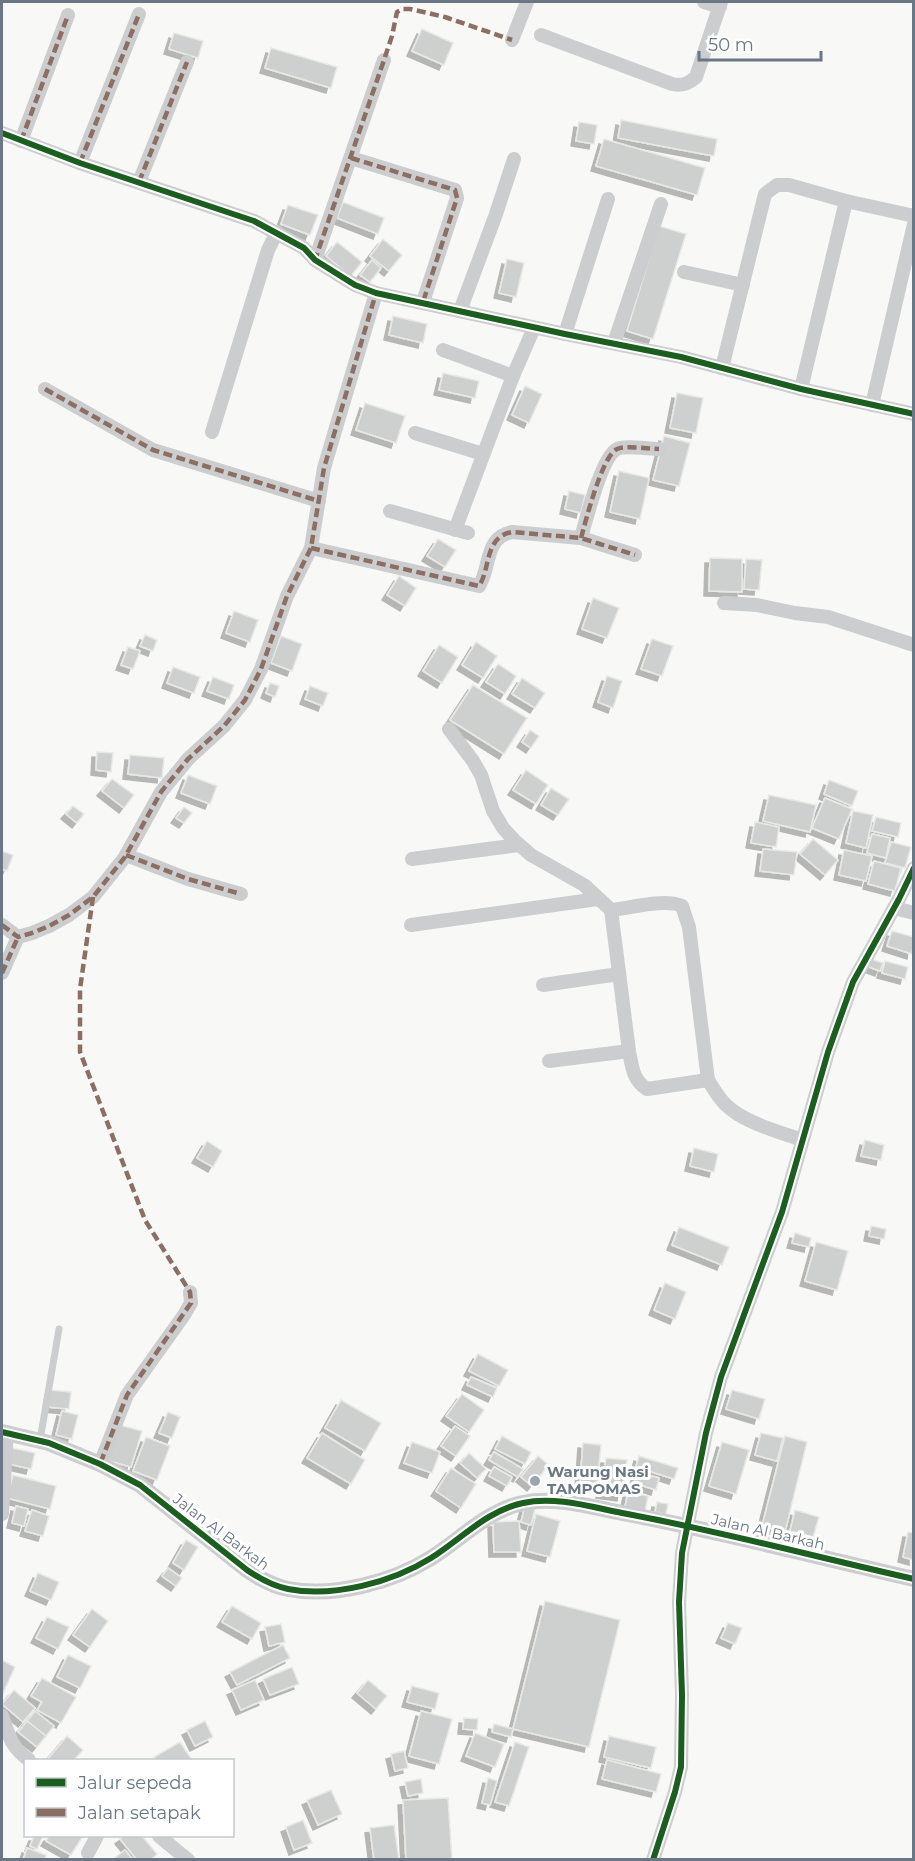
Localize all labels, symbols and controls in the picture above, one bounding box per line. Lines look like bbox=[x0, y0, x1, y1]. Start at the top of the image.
scale bar bbox=[699, 24, 820, 62]
text: 50 m bbox=[708, 34, 754, 56]
place label: Warung Nasi TAMPOMAS bbox=[547, 1462, 649, 1498]
marker: Warung Nasi TAMPOMAS bbox=[528, 1474, 542, 1488]
street label: Jalan Al Barkah bbox=[168, 1489, 273, 1574]
street label: Jalan Al Barkah bbox=[709, 1509, 827, 1554]
legend bbox=[24, 1759, 234, 1837]
text: Jalur sepeda bbox=[77, 1772, 192, 1794]
text: Jalan setapak bbox=[77, 1802, 201, 1824]

